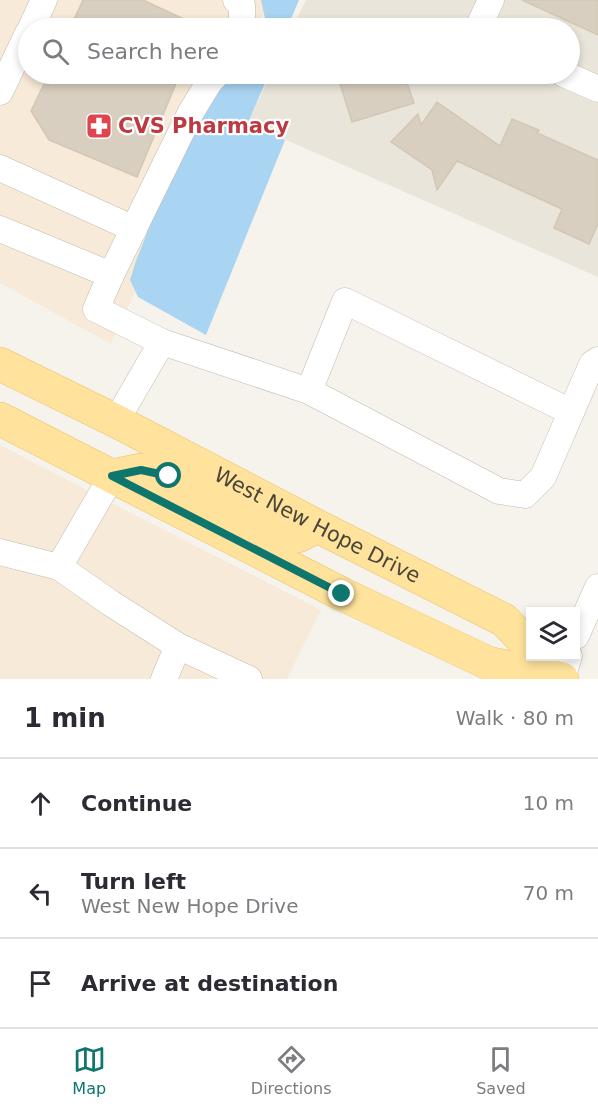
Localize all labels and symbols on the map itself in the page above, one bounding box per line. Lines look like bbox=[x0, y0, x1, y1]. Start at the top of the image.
pharmacy icon: CVS Pharmacy bbox=[84, 111, 114, 141]
place label: CVS Pharmacy bbox=[118, 114, 289, 138]
route start bbox=[155, 462, 181, 488]
street label: West New Hope Drive bbox=[210, 462, 424, 588]
route end bbox=[328, 580, 354, 606]

